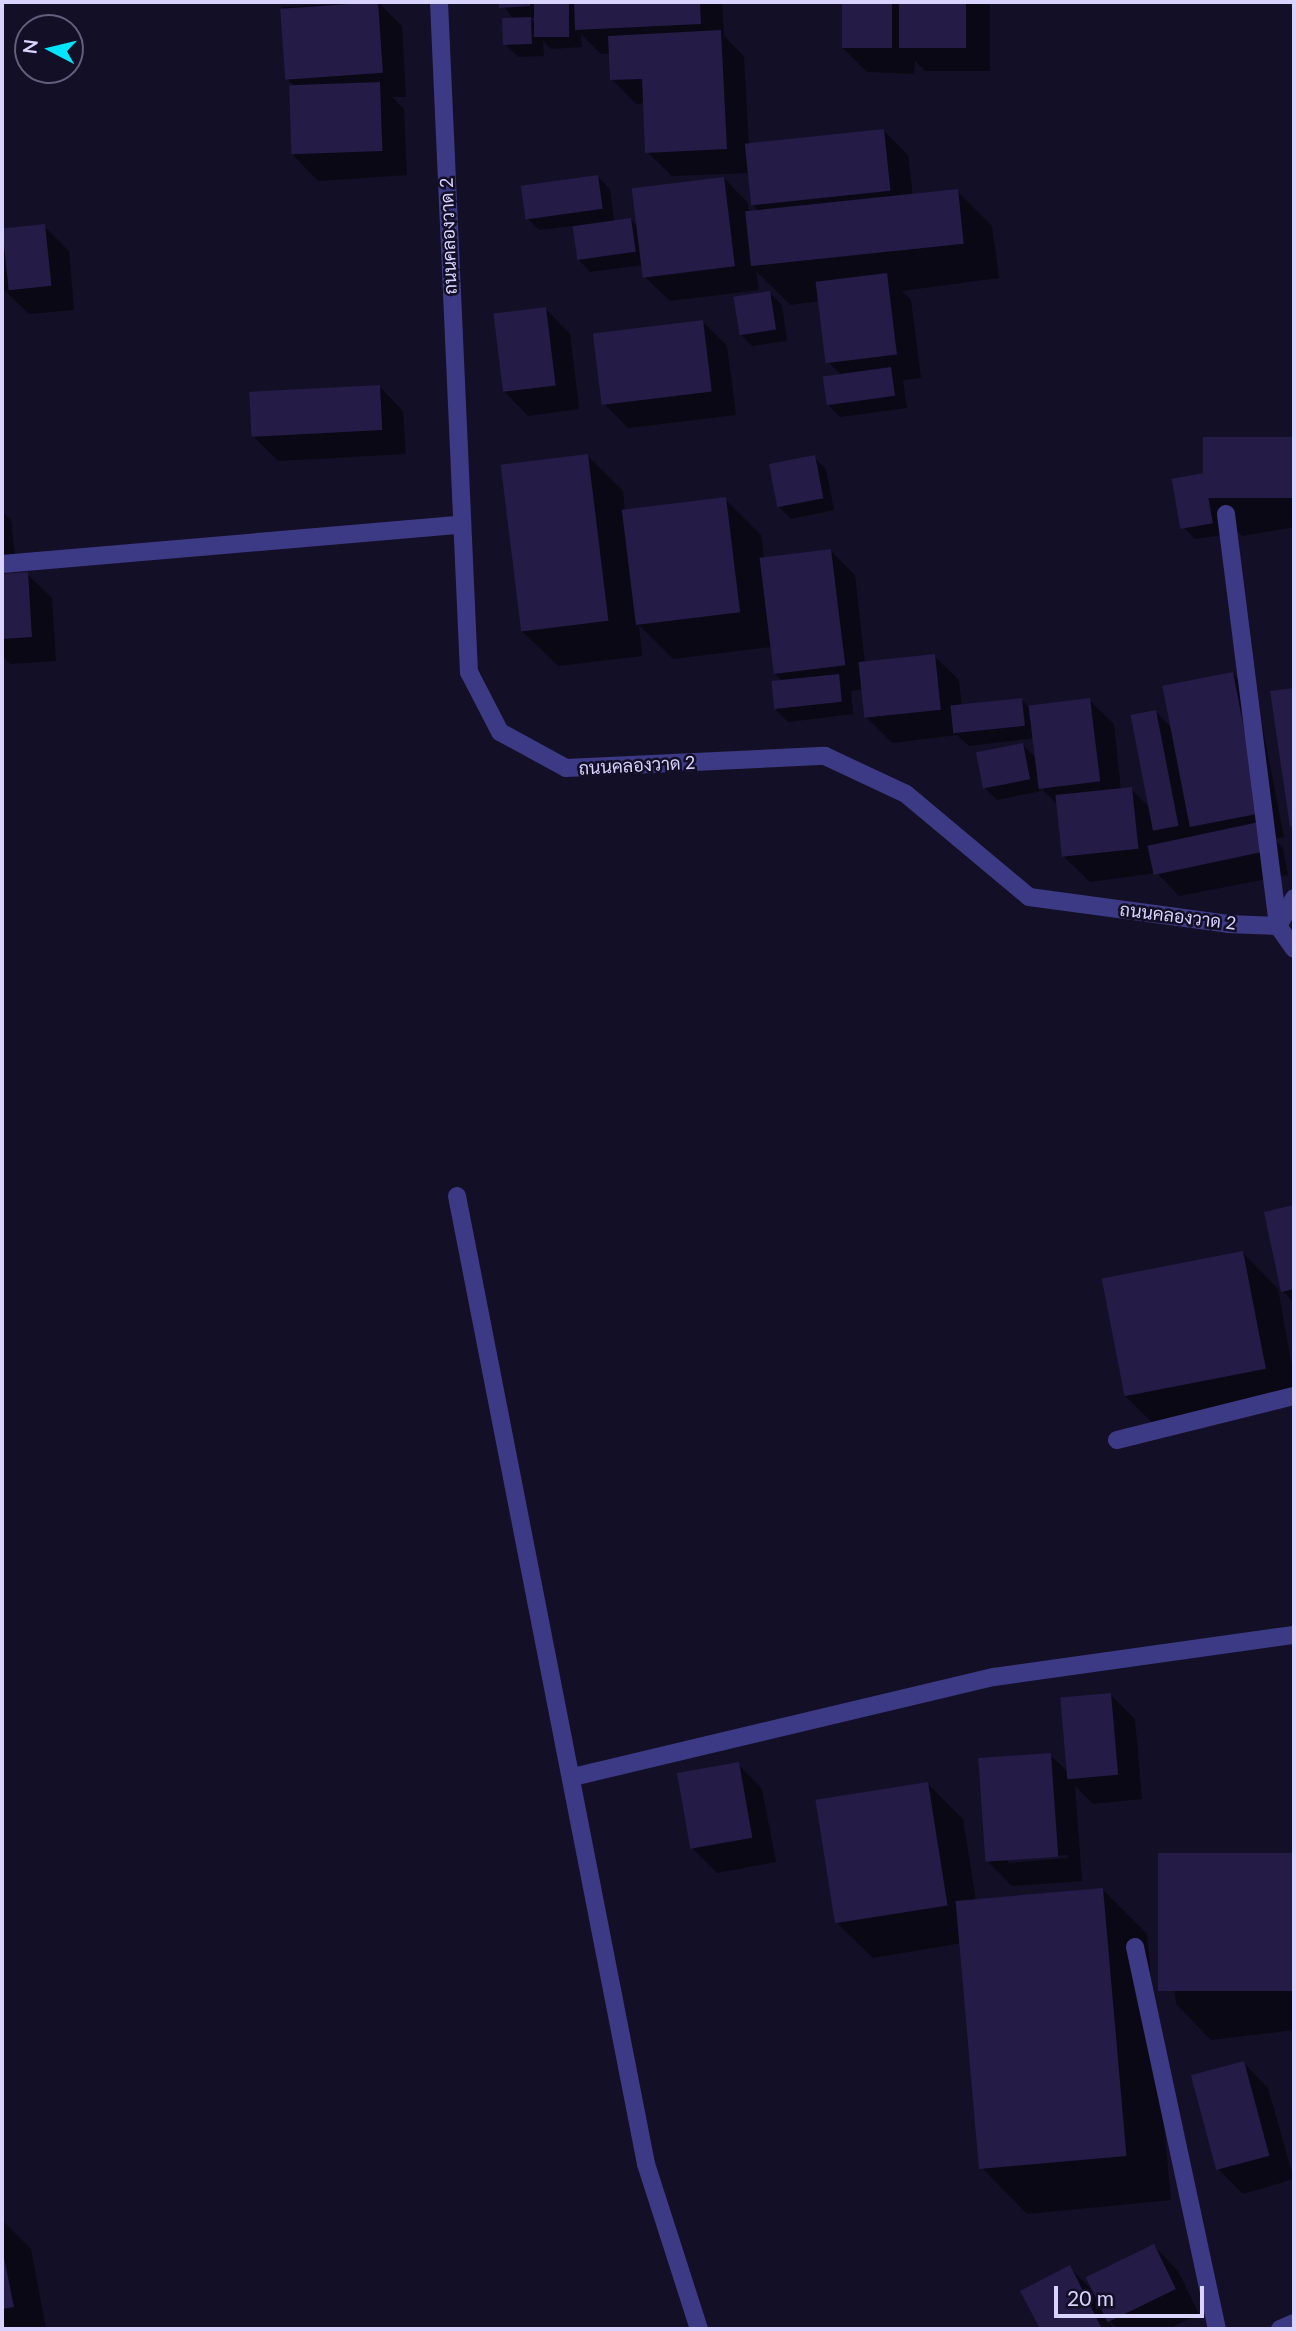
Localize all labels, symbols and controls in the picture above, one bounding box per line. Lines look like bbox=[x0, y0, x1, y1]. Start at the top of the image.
north arrow bbox=[14, 14, 84, 84]
text: N bbox=[17, 38, 42, 55]
street label: ถนนคลองวาด 2 bbox=[435, 177, 461, 295]
street label: ถนนคลองวาด 2 bbox=[578, 751, 696, 779]
street label: ถนนคลองวาด 2 bbox=[1119, 898, 1237, 934]
scale bar bbox=[1058, 2272, 1208, 2316]
text: 20 m bbox=[1067, 2285, 1114, 2310]

